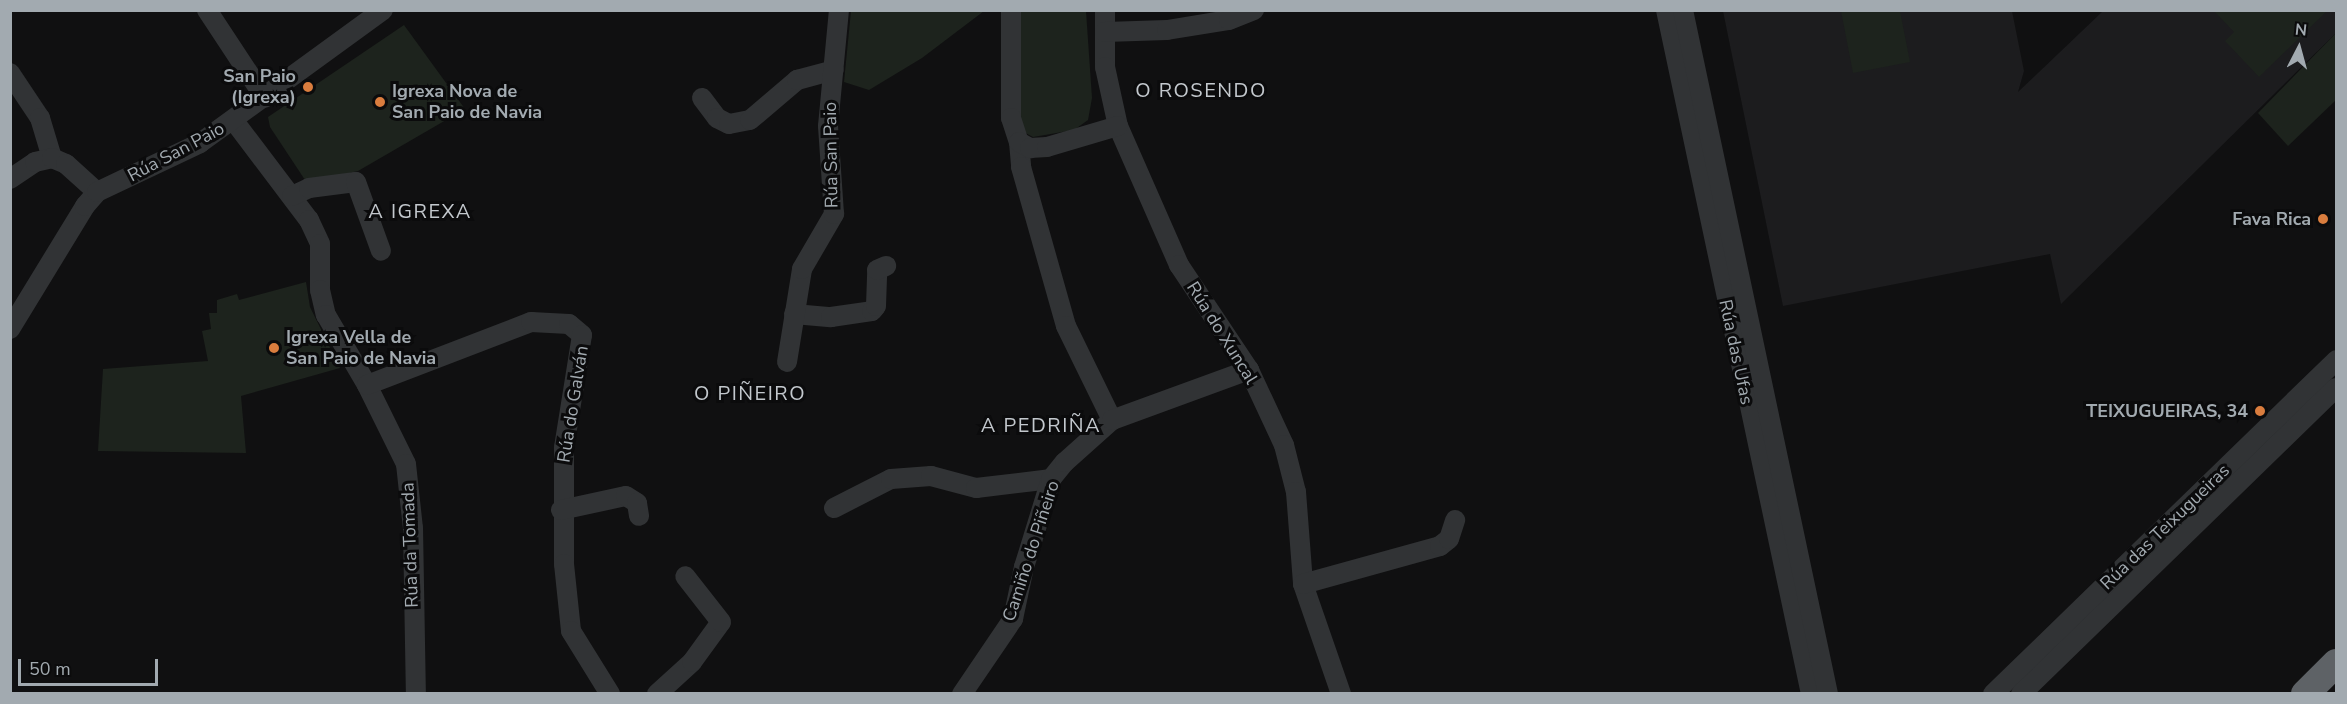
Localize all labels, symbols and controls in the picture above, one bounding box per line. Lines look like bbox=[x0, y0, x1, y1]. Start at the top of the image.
north arrow bbox=[2269, 18, 2329, 78]
text: N bbox=[2294, 19, 2308, 42]
place label: San Paio (Igrexa) bbox=[223, 66, 296, 109]
district label: O ROSENDO bbox=[1135, 78, 1267, 102]
marker: San Paio (Igrexa) bbox=[301, 80, 315, 94]
place label: Igrexa Nova de San Paio de Navia bbox=[392, 81, 542, 124]
marker: Igrexa Nova de San Paio de Navia bbox=[373, 95, 387, 109]
street label: Rúa San Paio bbox=[819, 102, 843, 208]
street label: Rúa San Paio bbox=[124, 117, 228, 187]
district label: A IGREXA bbox=[368, 199, 472, 223]
place label: Fava Rica bbox=[2232, 208, 2311, 230]
marker: Fava Rica bbox=[2316, 212, 2330, 226]
street label: Rúa do Xuncal bbox=[1182, 278, 1262, 388]
street label: Rúa das Ufas bbox=[1714, 298, 1758, 406]
place label: Igrexa Vella de San Paio de Navia bbox=[286, 327, 436, 370]
marker: Igrexa Vella de San Paio de Navia bbox=[267, 341, 281, 355]
street label: Rúa do Galván bbox=[553, 344, 593, 464]
district label: O PIÑEIRO bbox=[694, 381, 806, 405]
place label: TEIXUGUEIRAS, 34 bbox=[2086, 400, 2248, 422]
marker: TEIXUGUEIRAS, 34 bbox=[2253, 404, 2267, 418]
district label: A PEDRIÑA bbox=[981, 413, 1101, 437]
street label: Rúa das Teixugueiras bbox=[2096, 460, 2234, 594]
street label: Camiño do Piñeiro bbox=[998, 478, 1064, 624]
street label: Rúa da Tomada bbox=[397, 482, 423, 608]
scale bar bbox=[21, 647, 160, 685]
text: 50 m bbox=[29, 657, 71, 681]

